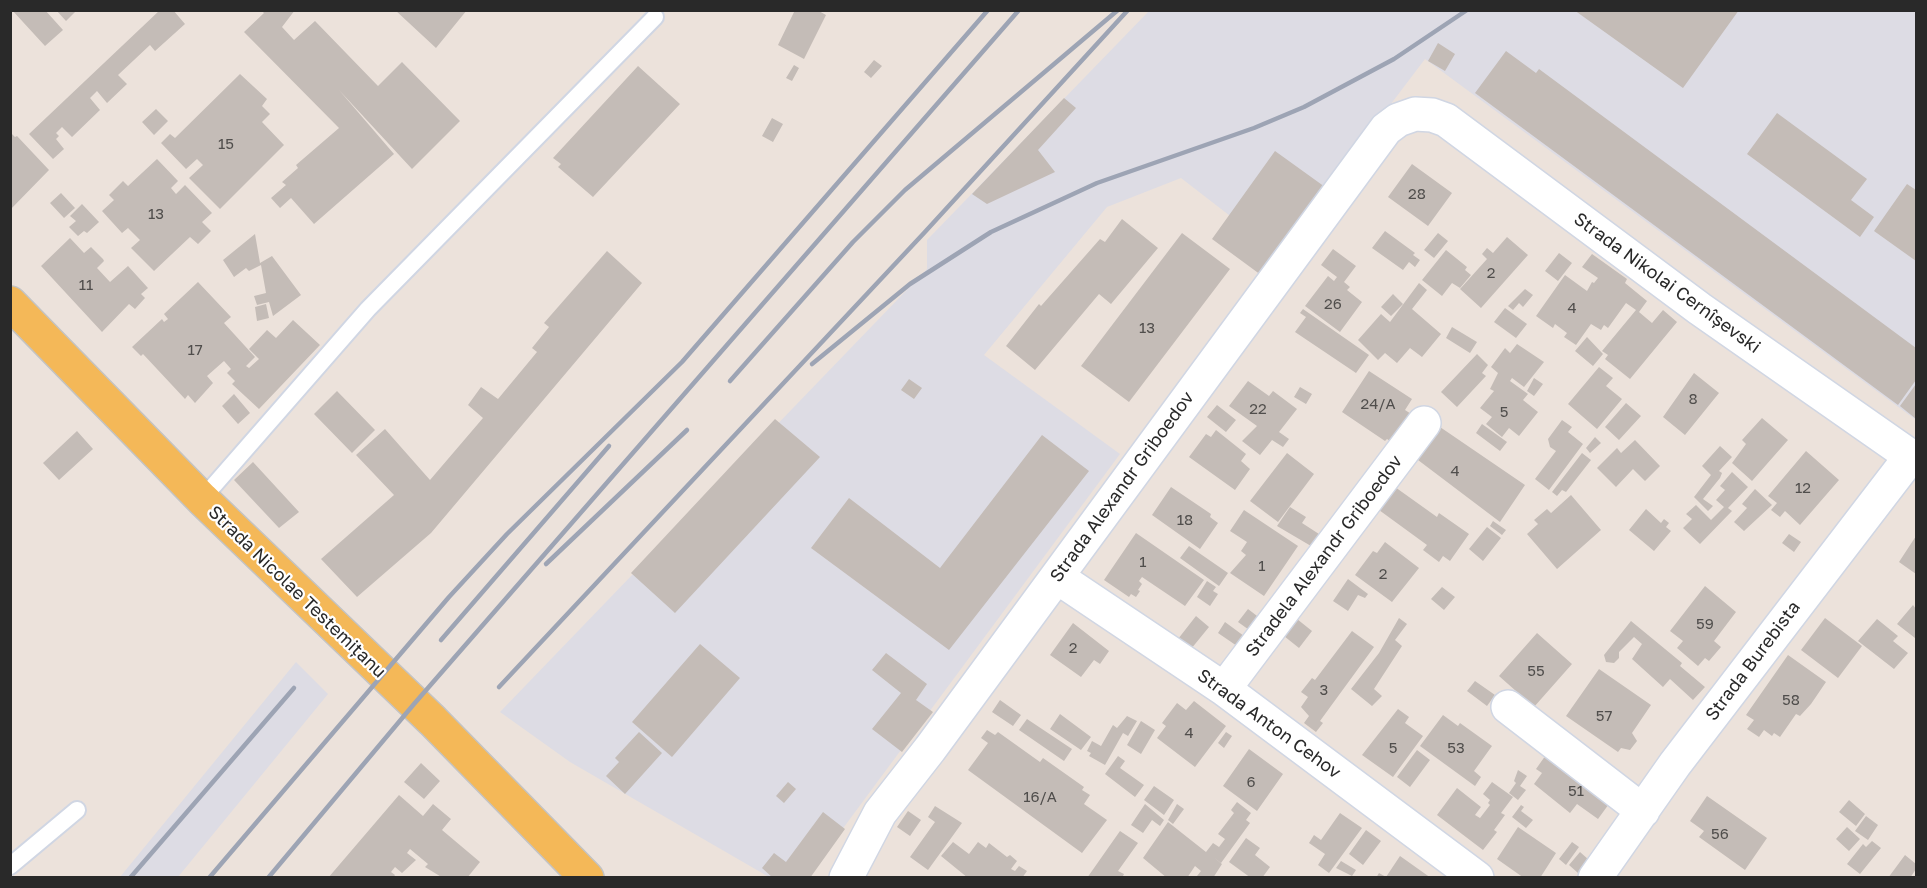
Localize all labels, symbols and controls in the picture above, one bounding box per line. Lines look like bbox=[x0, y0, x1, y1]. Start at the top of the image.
house number: 15 bbox=[218, 135, 234, 153]
house number: 28 bbox=[1408, 185, 1426, 203]
house number: 13 bbox=[148, 205, 164, 223]
street label: Strada Nikolai Cernîșevski bbox=[1570, 208, 1764, 358]
house number: 2 bbox=[1487, 264, 1495, 282]
house number: 11 bbox=[79, 276, 93, 294]
house number: 26 bbox=[1324, 295, 1342, 313]
house number: 4 bbox=[1567, 299, 1577, 317]
house number: 13 bbox=[1139, 319, 1155, 337]
house number: 17 bbox=[187, 341, 203, 359]
street label: Strada Alexandr Griboedov bbox=[1046, 387, 1198, 587]
house number: 8 bbox=[1688, 390, 1698, 408]
house number: 24/A bbox=[1360, 395, 1396, 413]
house number: 22 bbox=[1249, 400, 1267, 418]
house number: 5 bbox=[1500, 403, 1508, 421]
street label: Stradela Alexandr Griboedov bbox=[1241, 451, 1407, 661]
house number: 4 bbox=[1450, 462, 1460, 480]
house number: 12 bbox=[1795, 479, 1811, 497]
street label: Strada Nicolae Testemițanu bbox=[204, 501, 390, 683]
house number: 18 bbox=[1177, 511, 1193, 529]
house number: 1 bbox=[1139, 553, 1147, 571]
house number: 1 bbox=[1258, 557, 1266, 575]
house number: 2 bbox=[1379, 565, 1387, 583]
street label: Strada Burebista bbox=[1701, 597, 1805, 725]
house number: 59 bbox=[1696, 615, 1714, 633]
house number: 2 bbox=[1069, 639, 1077, 657]
house number: 55 bbox=[1527, 662, 1545, 680]
street label: Strada Anton Cehov bbox=[1193, 665, 1345, 783]
house number: 3 bbox=[1320, 681, 1328, 699]
house number: 58 bbox=[1782, 691, 1800, 709]
house number: 57 bbox=[1596, 707, 1612, 725]
house number: 4 bbox=[1184, 724, 1194, 742]
house number: 5 bbox=[1389, 739, 1397, 757]
house number: 53 bbox=[1447, 739, 1465, 757]
house number: 6 bbox=[1246, 773, 1256, 791]
house number: 51 bbox=[1568, 782, 1584, 800]
house number: 16/A bbox=[1023, 788, 1057, 806]
house number: 56 bbox=[1711, 825, 1729, 843]

